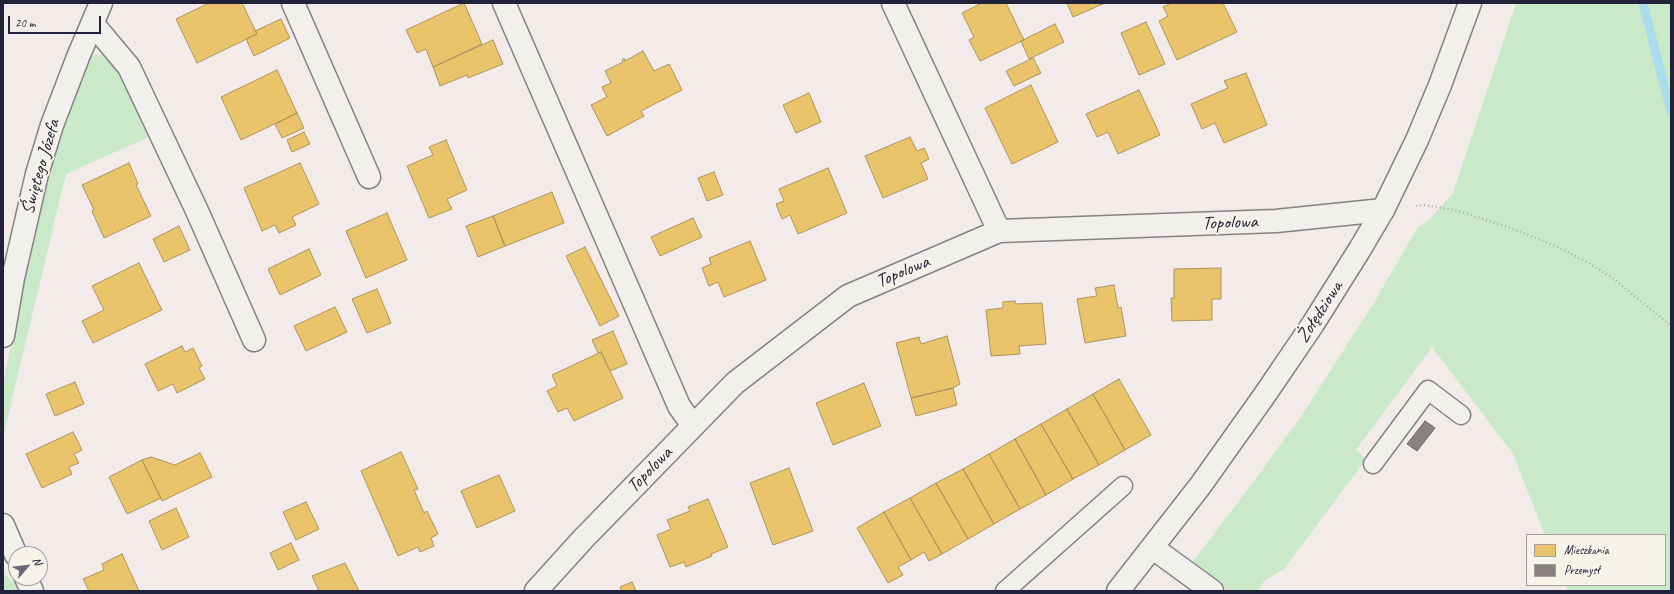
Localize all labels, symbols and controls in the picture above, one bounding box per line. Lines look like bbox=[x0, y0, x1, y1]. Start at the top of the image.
scale bar bbox=[10, 8, 103, 34]
text: 20 m bbox=[15, 15, 35, 31]
street label: Świętego Józefa bbox=[17, 117, 65, 217]
street label: Topolowa bbox=[1202, 211, 1258, 235]
street label: Topolowa bbox=[873, 251, 933, 293]
street label: Żołędziowa bbox=[1292, 277, 1348, 347]
street label: Topolowa bbox=[622, 442, 678, 498]
legend bbox=[1526, 534, 1666, 586]
text: Mieszkania bbox=[1564, 542, 1609, 558]
north arrow bbox=[8, 546, 48, 586]
text: N bbox=[30, 555, 45, 567]
text: Przemysł bbox=[1564, 562, 1599, 578]

